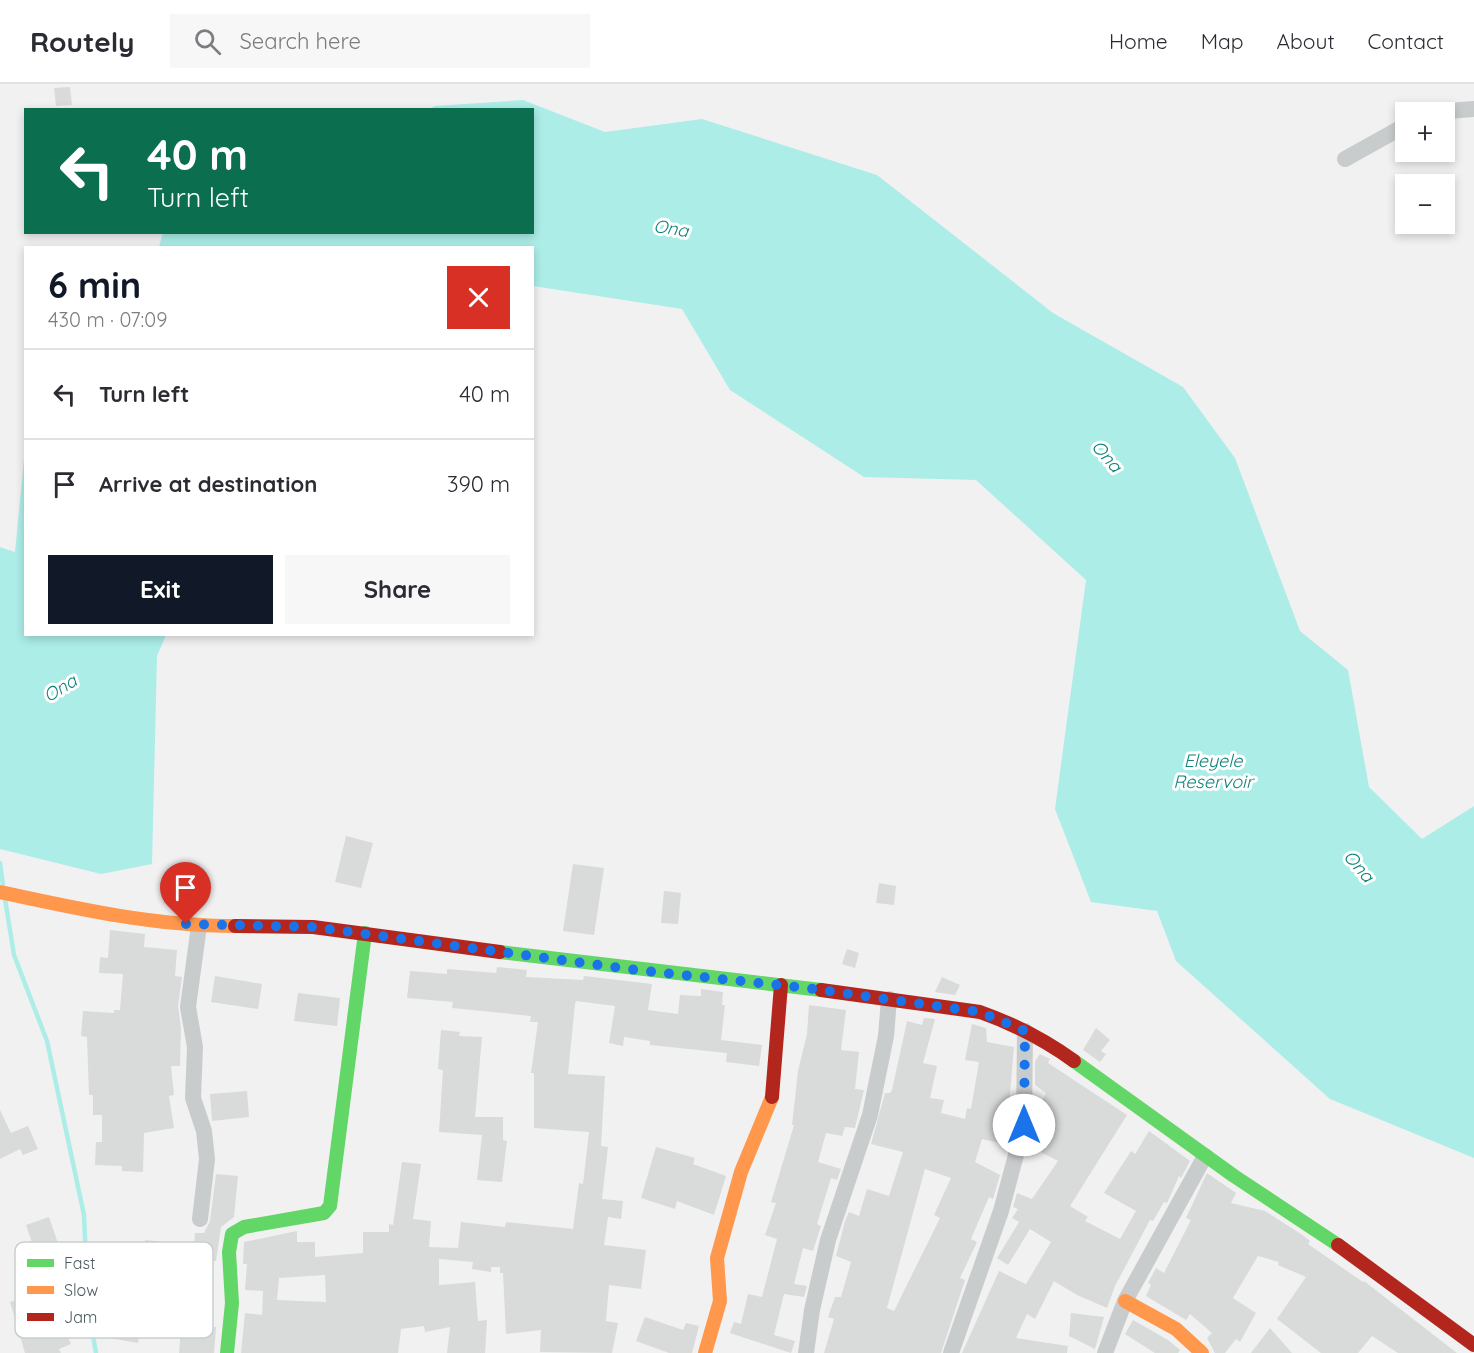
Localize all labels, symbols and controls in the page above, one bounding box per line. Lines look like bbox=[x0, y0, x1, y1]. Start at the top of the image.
search box bbox=[170, 14, 590, 68]
text: Routely bbox=[30, 24, 134, 59]
icon: search bbox=[191, 25, 224, 58]
text: Search here bbox=[239, 27, 361, 55]
text: Home bbox=[1109, 28, 1168, 54]
text: Map bbox=[1201, 28, 1244, 54]
text: About bbox=[1277, 28, 1335, 54]
text: Contact bbox=[1368, 28, 1444, 54]
map controls bbox=[1395, 102, 1455, 234]
button: + bbox=[1395, 102, 1455, 162]
text: 40 m bbox=[147, 128, 248, 181]
icon: left bbox=[48, 132, 126, 210]
button: − bbox=[1395, 174, 1455, 234]
text: Turn left bbox=[147, 180, 249, 214]
water label: Ona bbox=[652, 214, 691, 242]
text: 6 min bbox=[48, 262, 141, 307]
button: close bbox=[447, 266, 510, 329]
text: 430 m · 07:09 bbox=[48, 307, 167, 332]
icon: left bbox=[48, 378, 81, 411]
text: Turn left bbox=[99, 380, 189, 408]
text: 40 m bbox=[459, 380, 510, 408]
water label: Ona bbox=[1087, 435, 1128, 478]
icon: arrive bbox=[48, 468, 81, 501]
text: Arrive at destination bbox=[99, 470, 317, 498]
text: 390 m bbox=[447, 470, 510, 498]
button: Exit bbox=[48, 555, 273, 624]
button: Share bbox=[285, 555, 510, 624]
water label: Ona bbox=[39, 668, 82, 707]
water label: Eleyele Reservoir bbox=[1173, 749, 1255, 793]
water label: Ona bbox=[1339, 845, 1380, 888]
pin bbox=[160, 862, 211, 924]
icon: arrive bbox=[169, 871, 202, 904]
position arrow bbox=[992, 1093, 1056, 1157]
legend bbox=[15, 1242, 213, 1338]
text: Fast bbox=[64, 1253, 95, 1273]
text: Slow bbox=[64, 1280, 98, 1300]
text: Jam bbox=[64, 1307, 97, 1327]

